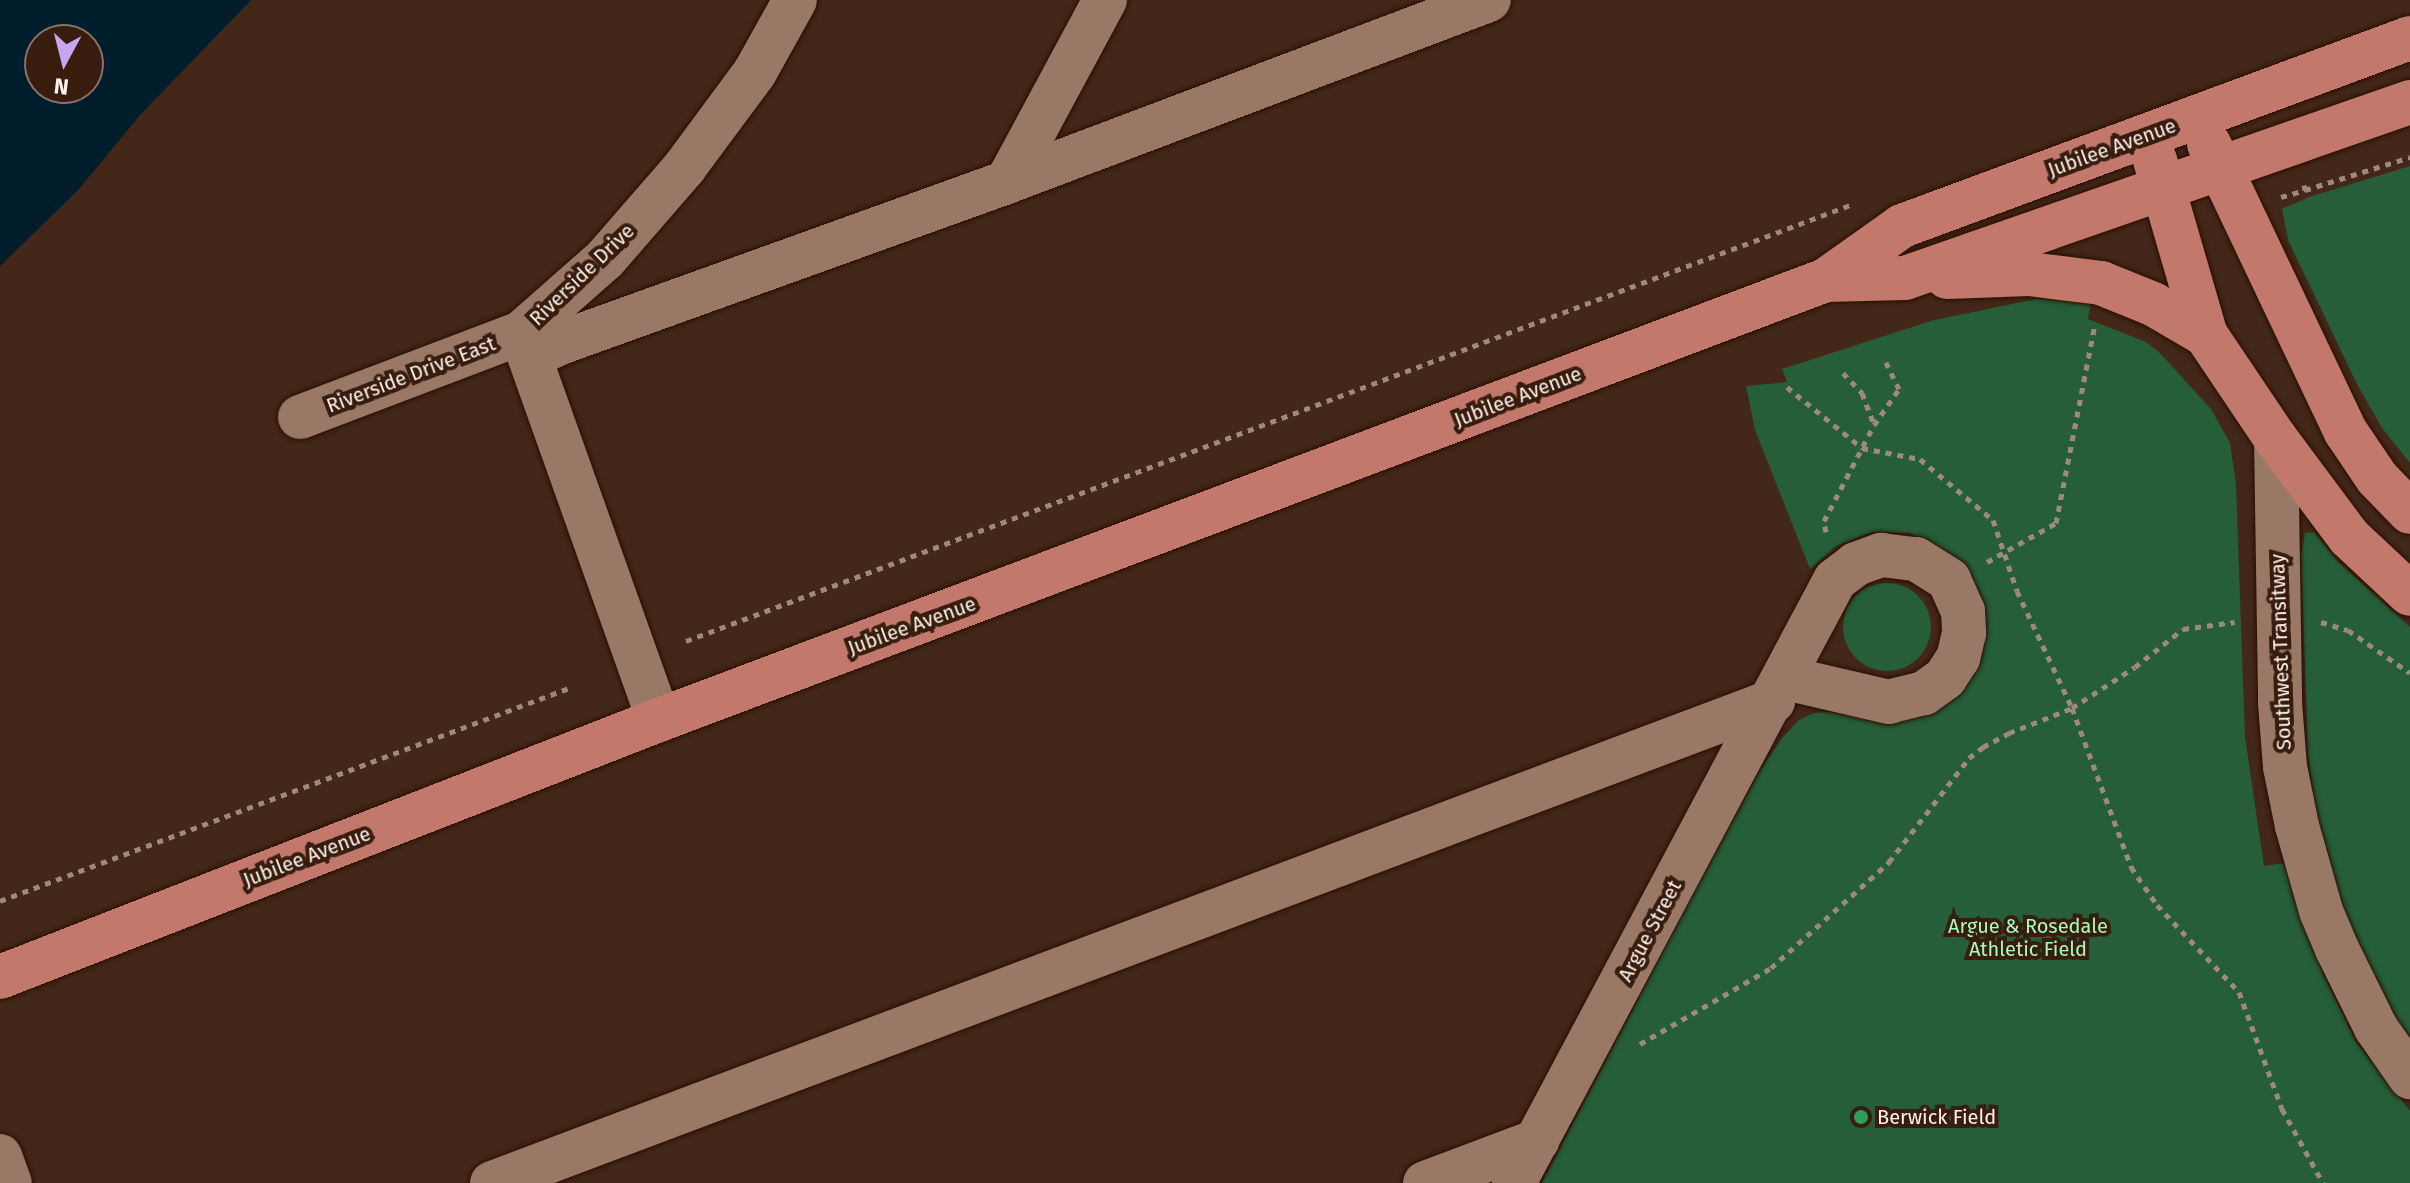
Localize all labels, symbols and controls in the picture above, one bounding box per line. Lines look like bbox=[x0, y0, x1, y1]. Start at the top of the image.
north arrow bbox=[24, 24, 104, 104]
text: N bbox=[52, 72, 70, 101]
street label: Jubilee Avenue bbox=[2045, 114, 2179, 182]
street label: Riverside Drive bbox=[525, 219, 639, 331]
street label: Riverside Drive East bbox=[323, 332, 499, 418]
street label: Jubilee Avenue bbox=[1451, 362, 1585, 432]
street label: Southwest Transitway bbox=[2266, 553, 2296, 751]
street label: Jubilee Avenue bbox=[845, 592, 979, 660]
street label: Jubilee Avenue bbox=[240, 822, 374, 892]
street label: Argue Street bbox=[1613, 876, 1687, 986]
park label: Argue & Rosedale Athletic Field bbox=[1948, 914, 2108, 961]
place label: Berwick Field bbox=[1877, 1105, 1996, 1129]
marker: Berwick Field bbox=[1852, 1108, 1870, 1126]

